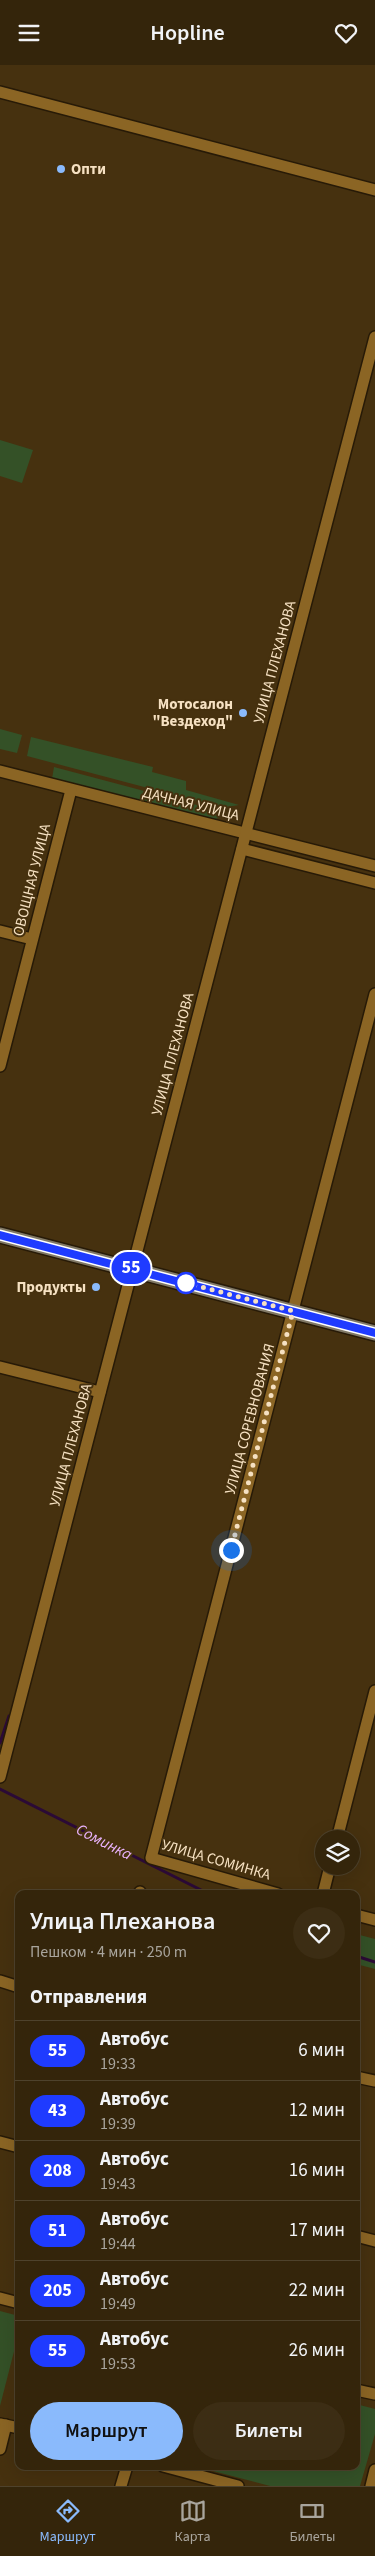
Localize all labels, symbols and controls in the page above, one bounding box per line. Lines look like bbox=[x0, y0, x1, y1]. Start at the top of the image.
text: Hopline bbox=[150, 17, 225, 49]
icon: menu bbox=[15, 19, 43, 47]
icon: heart bbox=[332, 19, 360, 47]
place label: Опти bbox=[71, 159, 106, 180]
marker: Опти bbox=[55, 163, 67, 175]
street label: УЛИЦА ПЛЕХАНОВА bbox=[248, 597, 302, 726]
place label: Мотосалон "Вездеход" bbox=[152, 694, 233, 732]
marker: Мотосалон "Вездеход" bbox=[237, 707, 249, 719]
street label: ДАЧНАЯ УЛИЦА bbox=[140, 782, 242, 826]
street label: ОВОЩНАЯ УЛИЦА bbox=[8, 821, 56, 939]
street label: УЛИЦА ПЛЕХАНОВА bbox=[146, 989, 200, 1118]
line badge: 55 bbox=[108, 1252, 154, 1284]
text: 55 bbox=[121, 1255, 141, 1280]
unlabelled marker bbox=[175, 1272, 197, 1294]
place label: Продукты bbox=[16, 1277, 86, 1298]
marker: Продукты bbox=[90, 1281, 102, 1293]
street label: УЛИЦА СОРЕВНОВАНИЯ bbox=[220, 1341, 280, 1497]
street label: УЛИЦА ПЛЕХАНОВА bbox=[44, 1380, 98, 1509]
your location bbox=[219, 1538, 244, 1563]
water label: Соминка bbox=[72, 1819, 136, 1866]
map controls bbox=[315, 1830, 360, 1875]
button: layers bbox=[315, 1830, 360, 1875]
street label: УЛИЦА СОМИНКА bbox=[159, 1834, 274, 1886]
text: Улица Плеханова bbox=[30, 1904, 215, 1939]
button: heart bbox=[293, 1907, 345, 1959]
text: Пешком · 4 мин · 250 m bbox=[30, 1941, 187, 1963]
text: Отправления bbox=[30, 1984, 147, 2011]
text: Автобус bbox=[100, 2026, 169, 2053]
text: 6 мин bbox=[298, 2037, 345, 2064]
text: 55 bbox=[48, 2038, 67, 2063]
text: 19:33 bbox=[100, 2053, 136, 2075]
text: Автобус bbox=[100, 2086, 169, 2113]
text: 12 мин bbox=[289, 2097, 345, 2124]
text: 43 bbox=[48, 2098, 67, 2123]
text: 19:39 bbox=[100, 2113, 136, 2135]
text: Автобус bbox=[100, 2146, 169, 2173]
text: 16 мин bbox=[289, 2157, 345, 2184]
text: 208 bbox=[43, 2158, 72, 2183]
text: 19:43 bbox=[100, 2173, 136, 2195]
text: Автобус bbox=[100, 2206, 169, 2233]
text: 17 мин bbox=[289, 2217, 345, 2244]
text: 51 bbox=[48, 2218, 67, 2243]
text: 19:44 bbox=[100, 2233, 136, 2255]
text: Автобус bbox=[100, 2266, 169, 2293]
text: 22 мин bbox=[289, 2277, 345, 2304]
text: 205 bbox=[43, 2278, 72, 2303]
text: 19:49 bbox=[100, 2293, 136, 2315]
text: Автобус bbox=[100, 2326, 169, 2353]
text: 26 мин bbox=[289, 2337, 345, 2364]
text: 55 bbox=[48, 2338, 67, 2363]
text: 19:53 bbox=[100, 2353, 136, 2375]
button: Маршрут bbox=[30, 2402, 183, 2460]
button: Билеты bbox=[193, 2402, 345, 2460]
tab: Маршрут bbox=[39, 2497, 96, 2547]
tab: Карта bbox=[175, 2497, 210, 2547]
tab: Билеты bbox=[289, 2497, 336, 2547]

